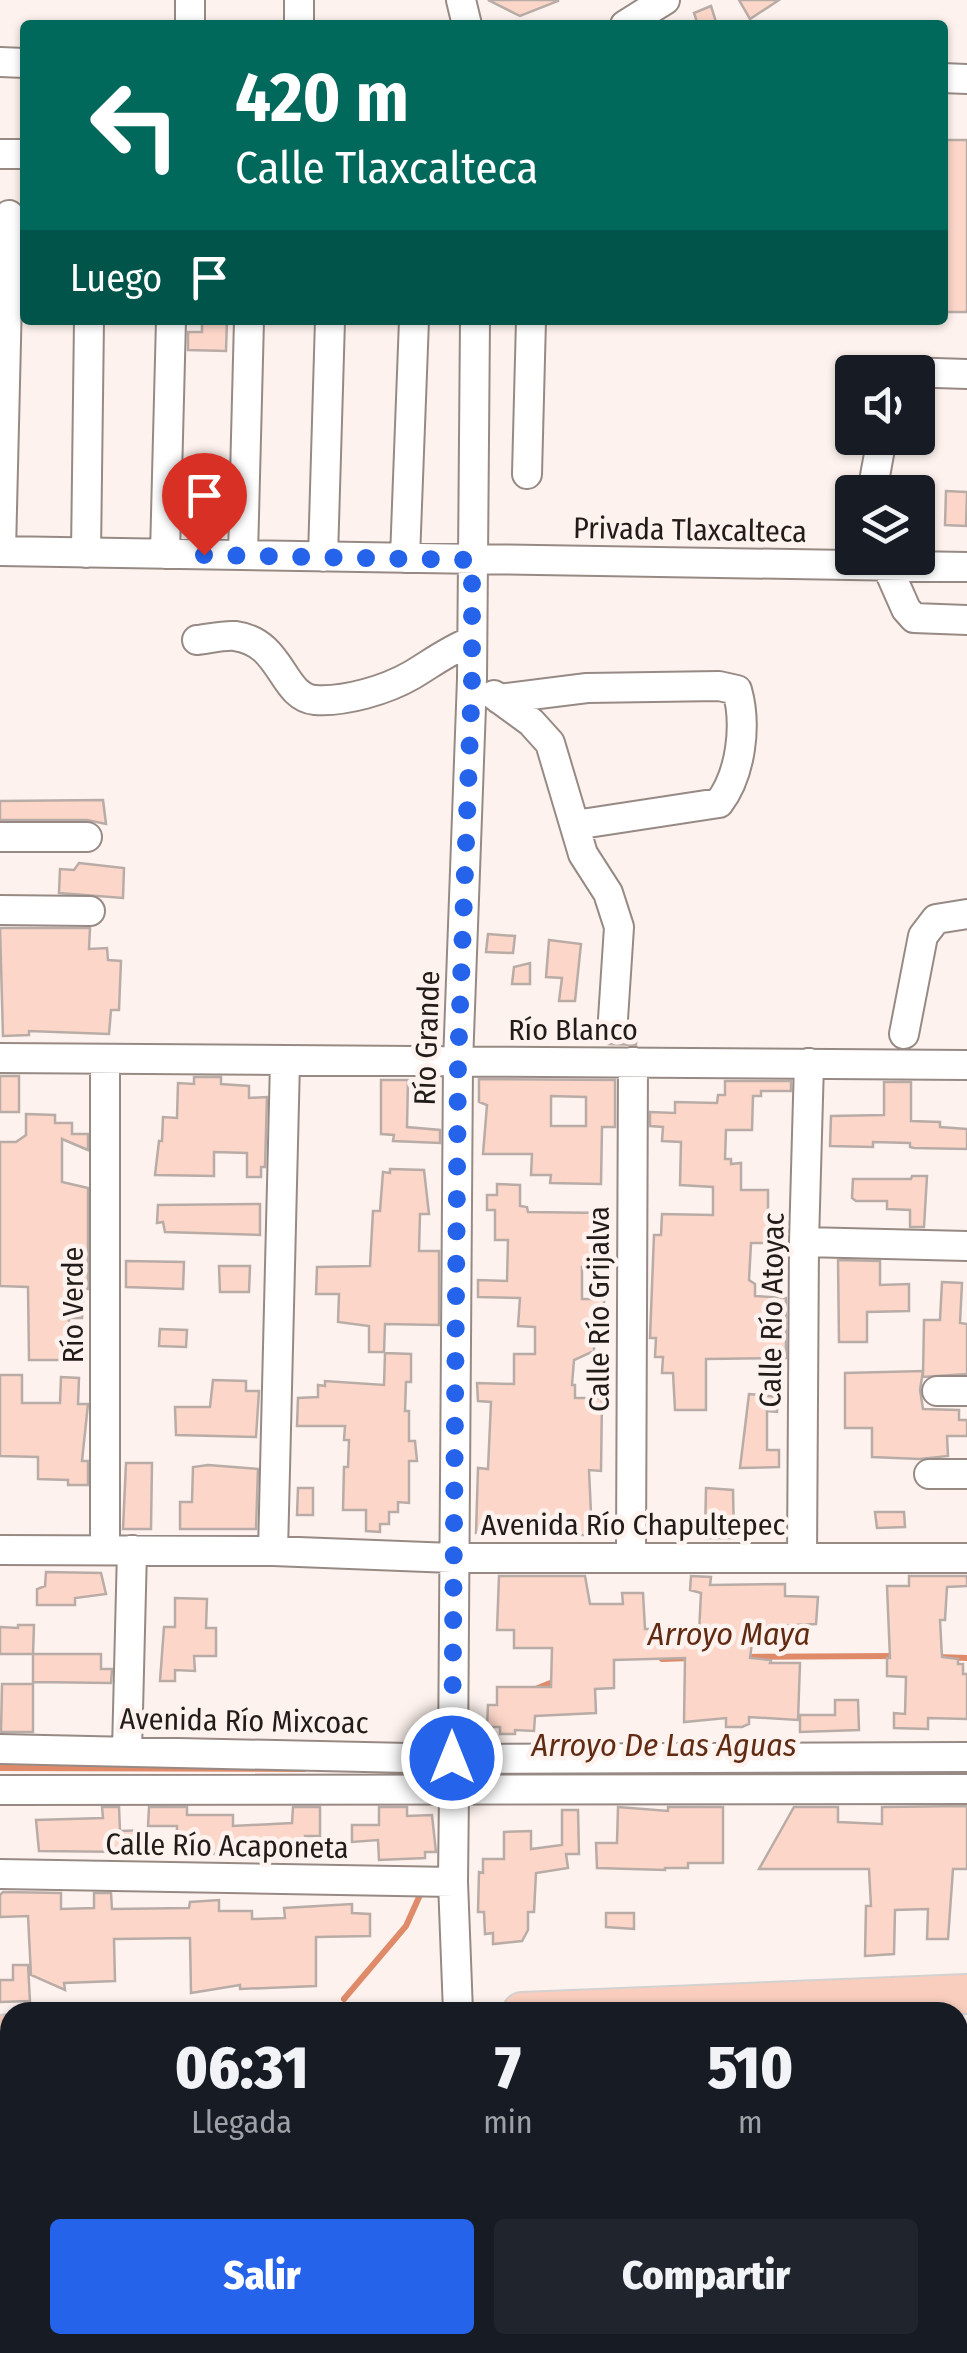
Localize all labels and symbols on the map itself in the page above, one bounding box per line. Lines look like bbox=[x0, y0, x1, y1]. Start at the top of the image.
pin bbox=[162, 453, 247, 556]
street label: Privada Tlaxcalteca bbox=[573, 510, 807, 550]
street label: Río Grande bbox=[407, 970, 447, 1106]
street label: Río Blanco bbox=[508, 1012, 638, 1048]
street label: Calle Río Grijalva bbox=[581, 1206, 617, 1412]
street label: Calle Río Atoyac bbox=[752, 1212, 792, 1408]
street label: Río Verde bbox=[55, 1247, 91, 1363]
street label: Avenida Río Chapultepec bbox=[481, 1507, 785, 1543]
water label: Arroyo Maya bbox=[647, 1615, 810, 1653]
street label: Avenida Río Mixcoac bbox=[119, 1701, 369, 1741]
position arrow bbox=[400, 1706, 504, 1810]
water label: Arroyo De Las Aguas bbox=[531, 1726, 797, 1764]
street label: Calle Río Acaponeta bbox=[105, 1826, 349, 1866]

